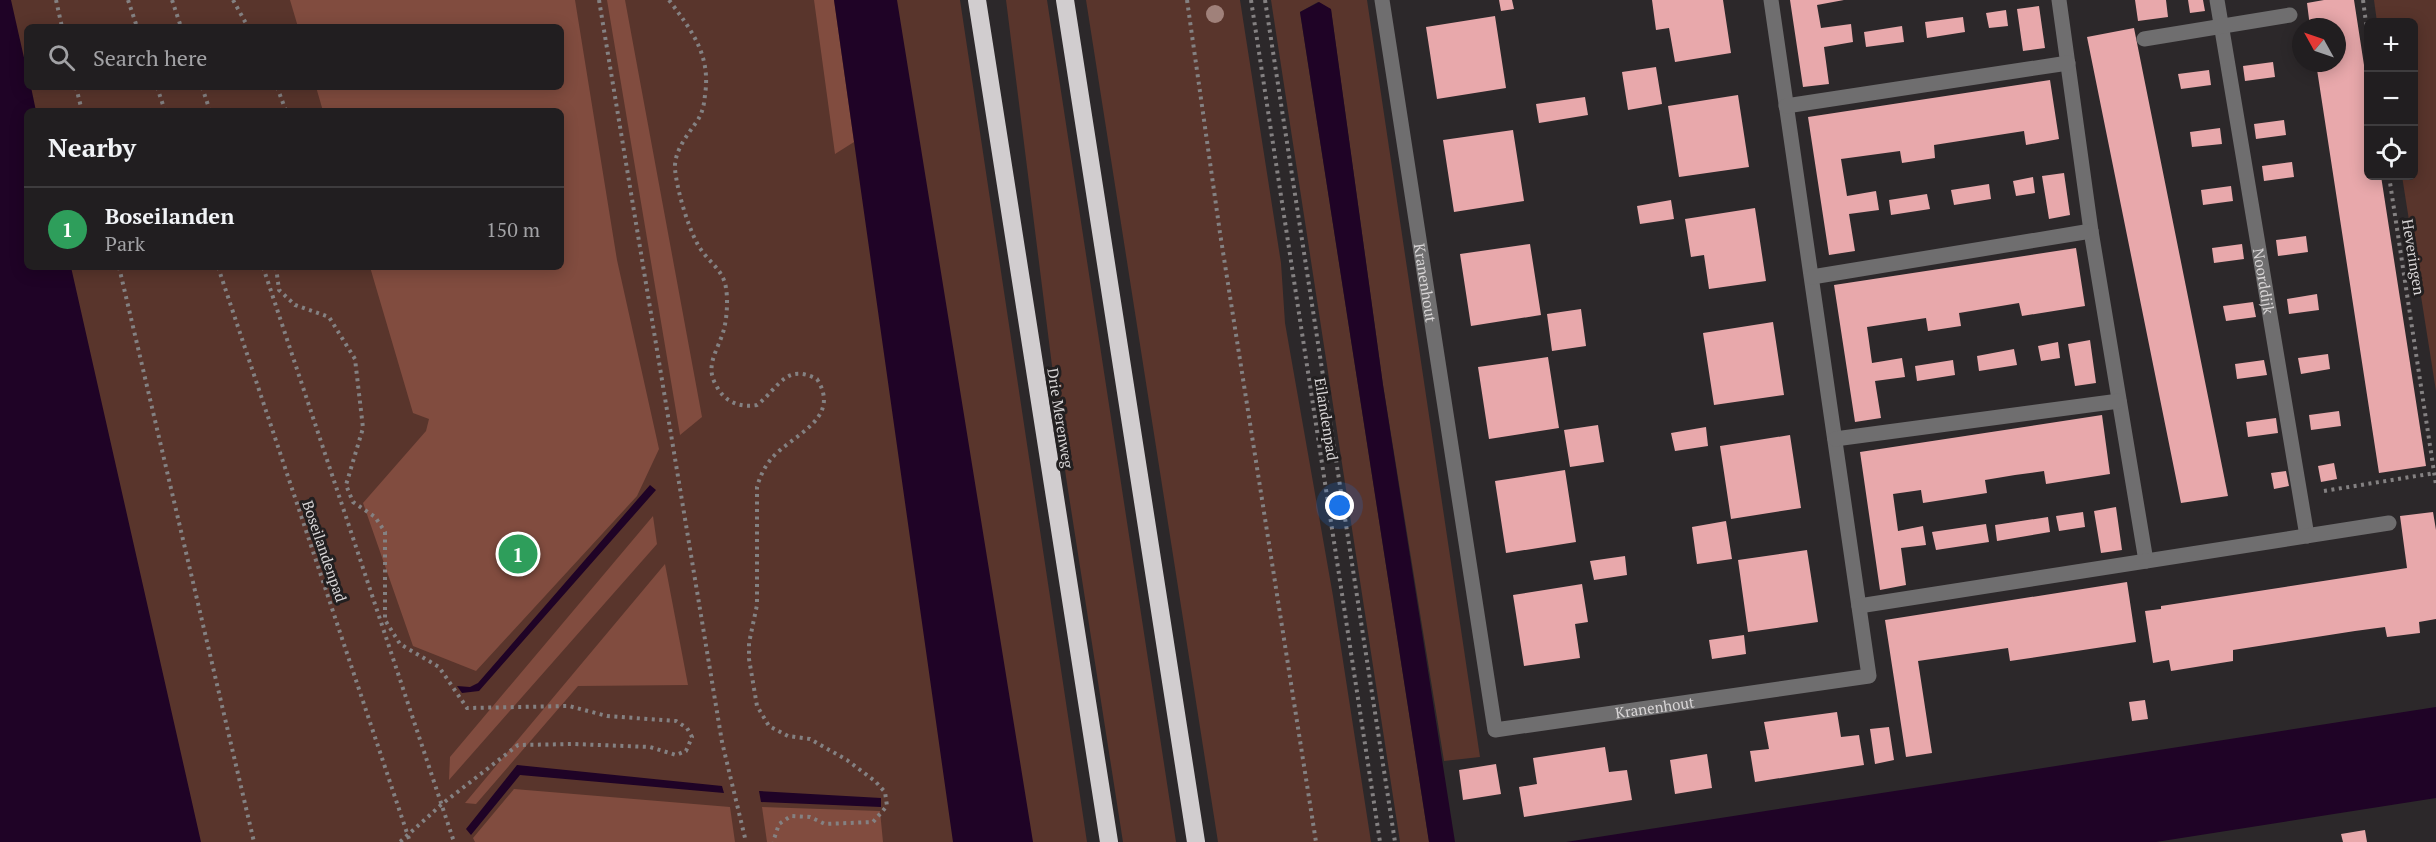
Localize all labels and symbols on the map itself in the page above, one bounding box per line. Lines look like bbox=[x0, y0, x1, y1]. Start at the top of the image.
north arrow bbox=[2292, 18, 2346, 72]
street label: Heveringen bbox=[2398, 218, 2430, 296]
street label: Kranenhout bbox=[1410, 242, 1442, 324]
street label: Noorddijk bbox=[2249, 247, 2280, 316]
street label: Drie Merenweg bbox=[1043, 367, 1079, 471]
street label: Eilandenpad bbox=[1311, 376, 1343, 462]
your location bbox=[1325, 491, 1354, 520]
street label: Boseilandenpad bbox=[298, 498, 352, 604]
pin: 1 bbox=[498, 532, 538, 576]
street label: Kranenhout bbox=[1614, 691, 1696, 723]

